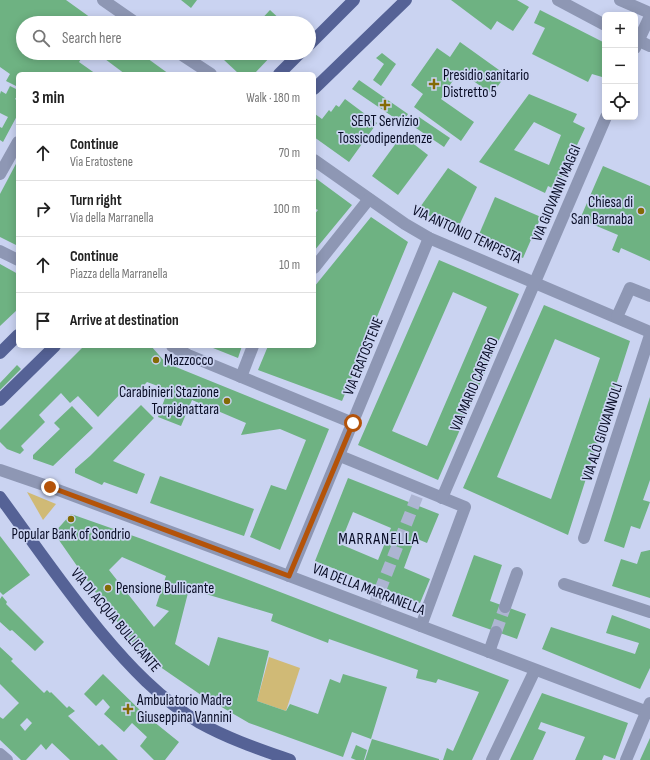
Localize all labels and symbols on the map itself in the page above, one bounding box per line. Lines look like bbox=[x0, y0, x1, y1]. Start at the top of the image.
place label: Presidio sanitario Distretto 5 bbox=[443, 66, 529, 102]
marker: Presidio sanitario Distretto 5 bbox=[428, 78, 440, 90]
marker: SERT Servizio Tossicodipendenze bbox=[379, 99, 391, 111]
place label: SERT Servizio Tossicodipendenze bbox=[338, 112, 432, 148]
street label: VIA GIOVANNI MAGGI bbox=[528, 142, 585, 244]
place label: Chiesa di San Barnaba bbox=[571, 193, 633, 229]
street label: VIA ANTONIO TEMPESTA bbox=[409, 201, 525, 268]
marker: Chiesa di San Barnaba bbox=[636, 206, 646, 216]
street label: VIA ERATOSTENE bbox=[339, 314, 388, 398]
street label: VIA MARIO CARTARO bbox=[446, 334, 503, 434]
place label: Mazzocco bbox=[164, 351, 214, 370]
marker: Mazzocco bbox=[151, 355, 161, 365]
street label: VIA ALÒ GIOVANNOLI bbox=[578, 381, 627, 484]
place label: Carabinieri Stazione Torpignattara bbox=[119, 383, 219, 419]
marker: Carabinieri Stazione Torpignattara bbox=[222, 396, 232, 406]
route start bbox=[344, 414, 362, 432]
route end bbox=[41, 478, 59, 496]
marker: Popular Bank of Sondrio bbox=[66, 514, 76, 524]
place label: Popular Bank of Sondrio bbox=[12, 525, 130, 544]
district label: MARRANELLA bbox=[338, 530, 420, 549]
street label: VIA DELLA MARRANELLA bbox=[310, 559, 428, 620]
street label: VIA DI ACQUA BULLICANTE bbox=[66, 564, 165, 676]
place label: Pensione Bullicante bbox=[116, 579, 214, 598]
marker: Pensione Bullicante bbox=[103, 583, 113, 593]
place label: Ambulatorio Madre Giuseppina Vannini bbox=[136, 691, 232, 727]
marker: Ambulatorio Madre Giuseppina Vannini bbox=[122, 703, 134, 715]

